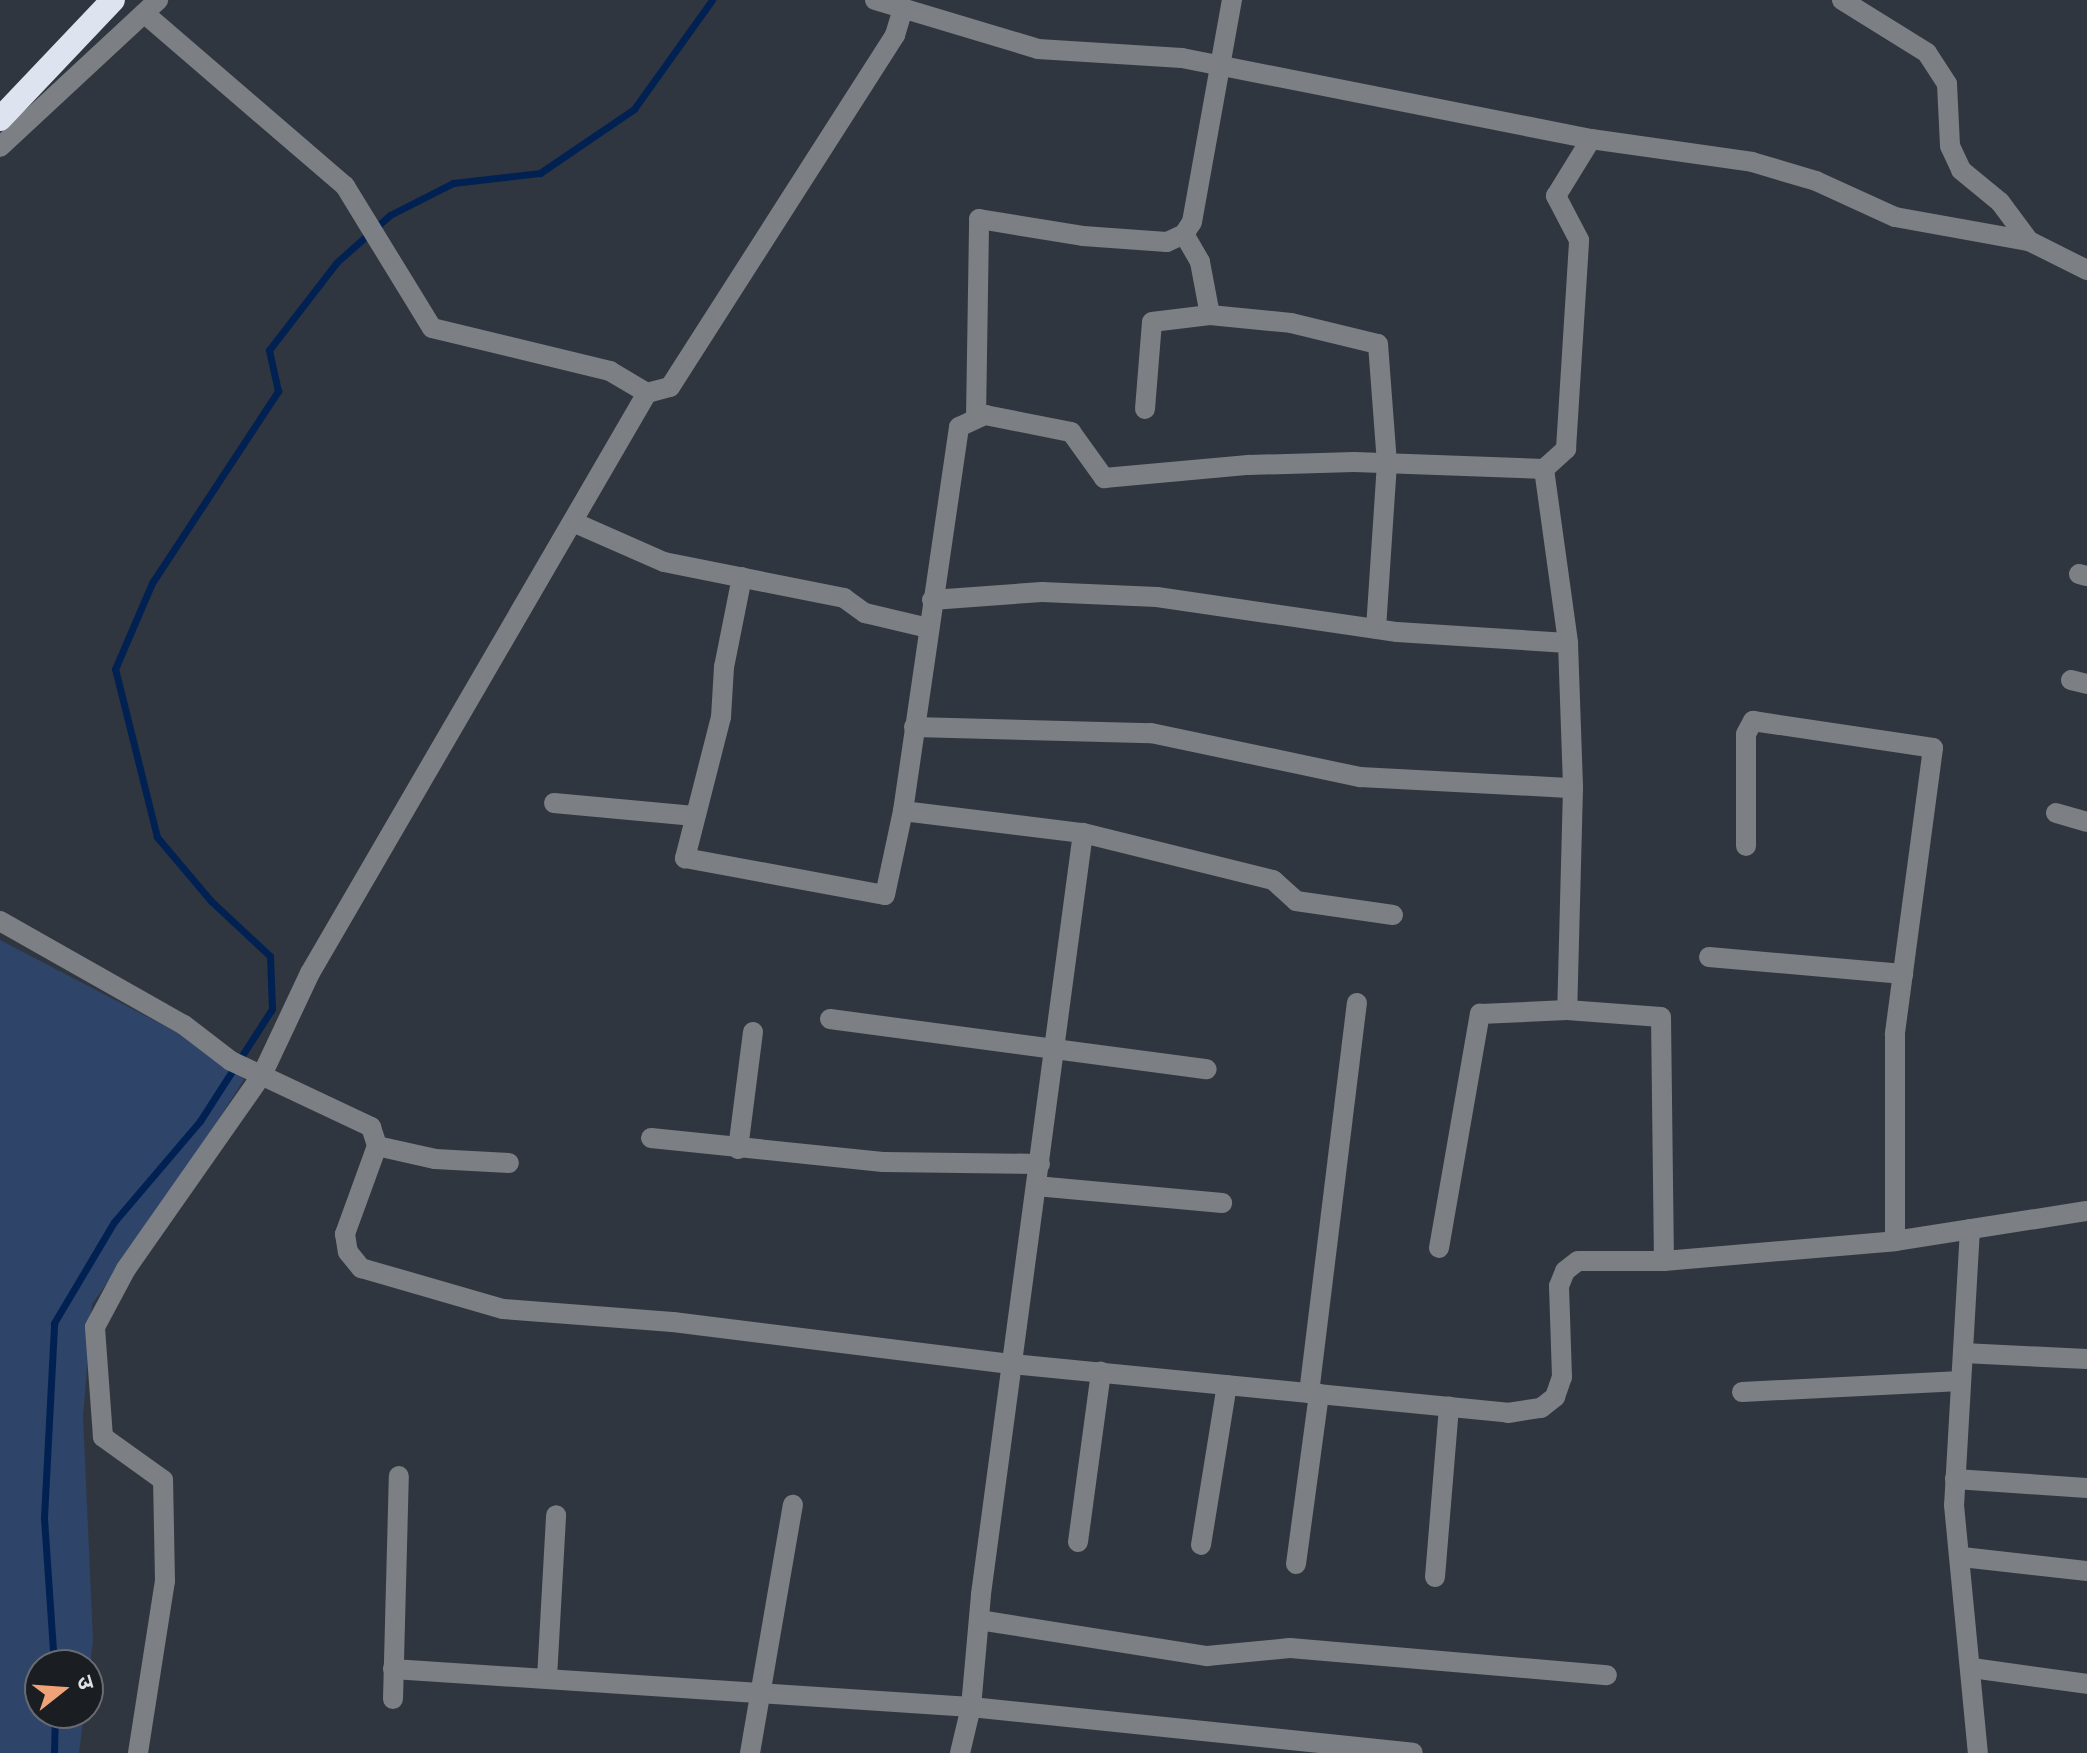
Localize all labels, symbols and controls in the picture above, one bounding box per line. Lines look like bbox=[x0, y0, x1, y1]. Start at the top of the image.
north arrow bbox=[24, 1649, 104, 1729]
text: उ bbox=[71, 1672, 100, 1693]

